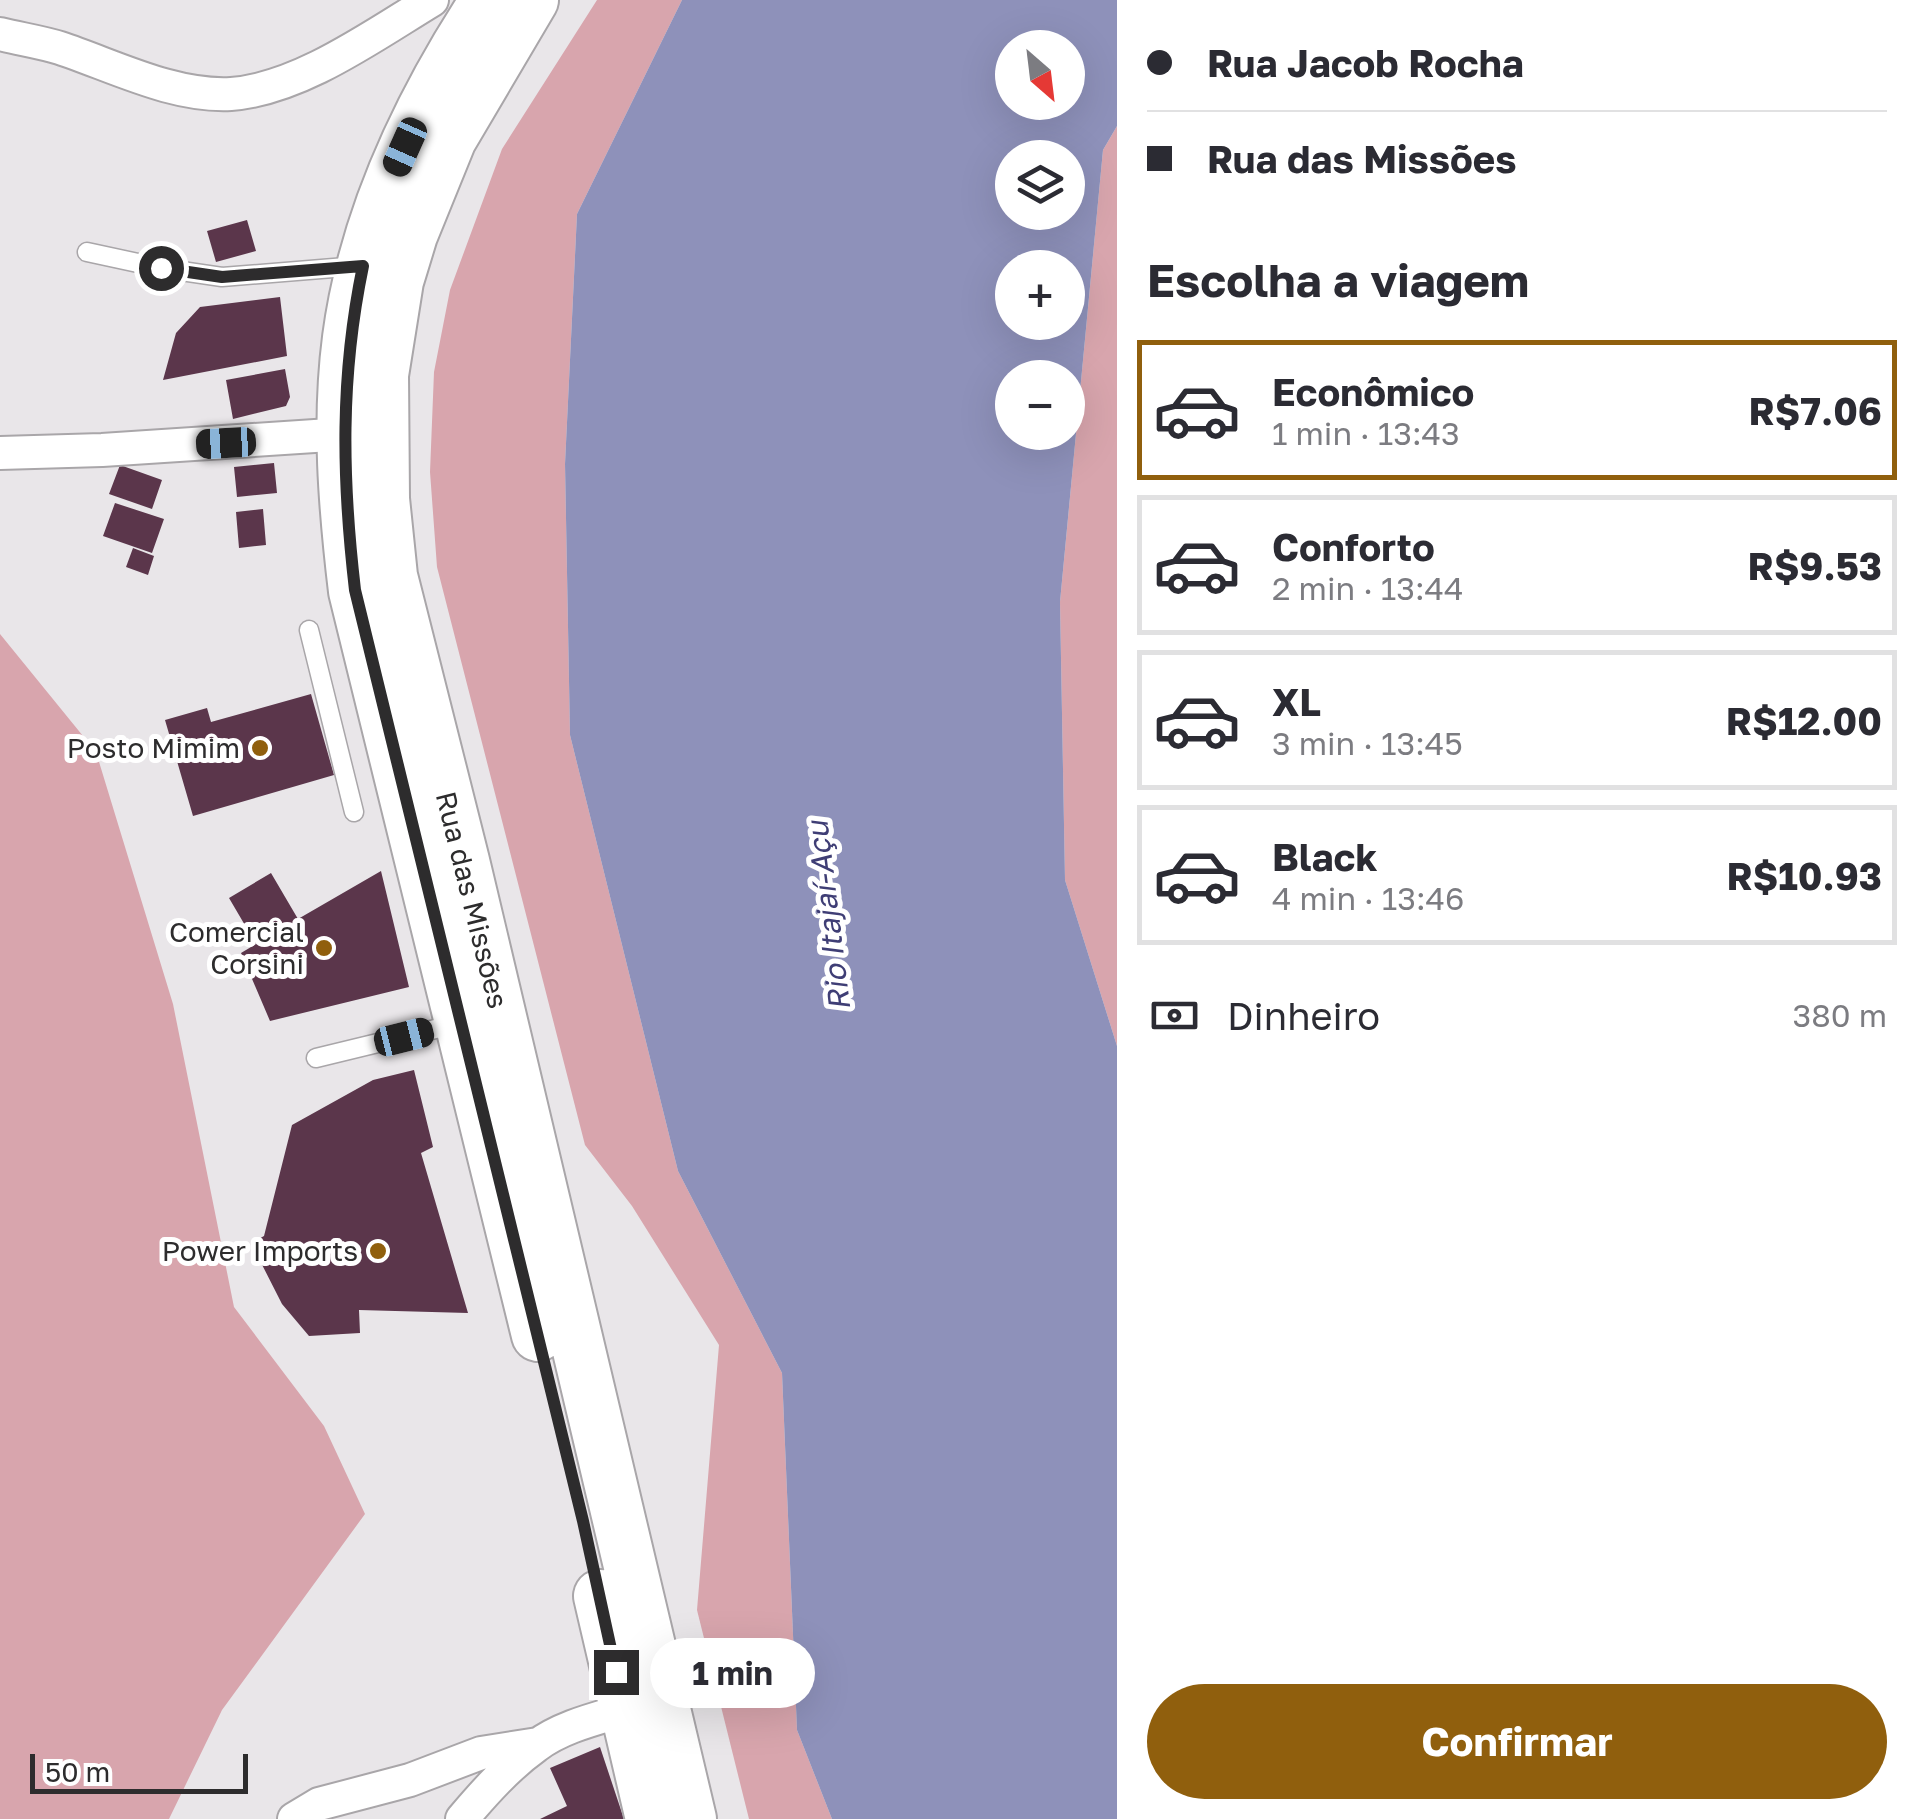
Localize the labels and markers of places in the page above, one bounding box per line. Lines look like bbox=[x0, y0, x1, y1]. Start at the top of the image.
place label: Posto Mimim bbox=[67, 731, 240, 764]
marker: Posto Mimim bbox=[249, 737, 271, 759]
place label: Comercial Corsini bbox=[169, 915, 304, 980]
marker: Comercial Corsini bbox=[313, 937, 335, 959]
place label: Power Imports bbox=[162, 1234, 358, 1267]
marker: Power Imports bbox=[367, 1240, 389, 1262]

